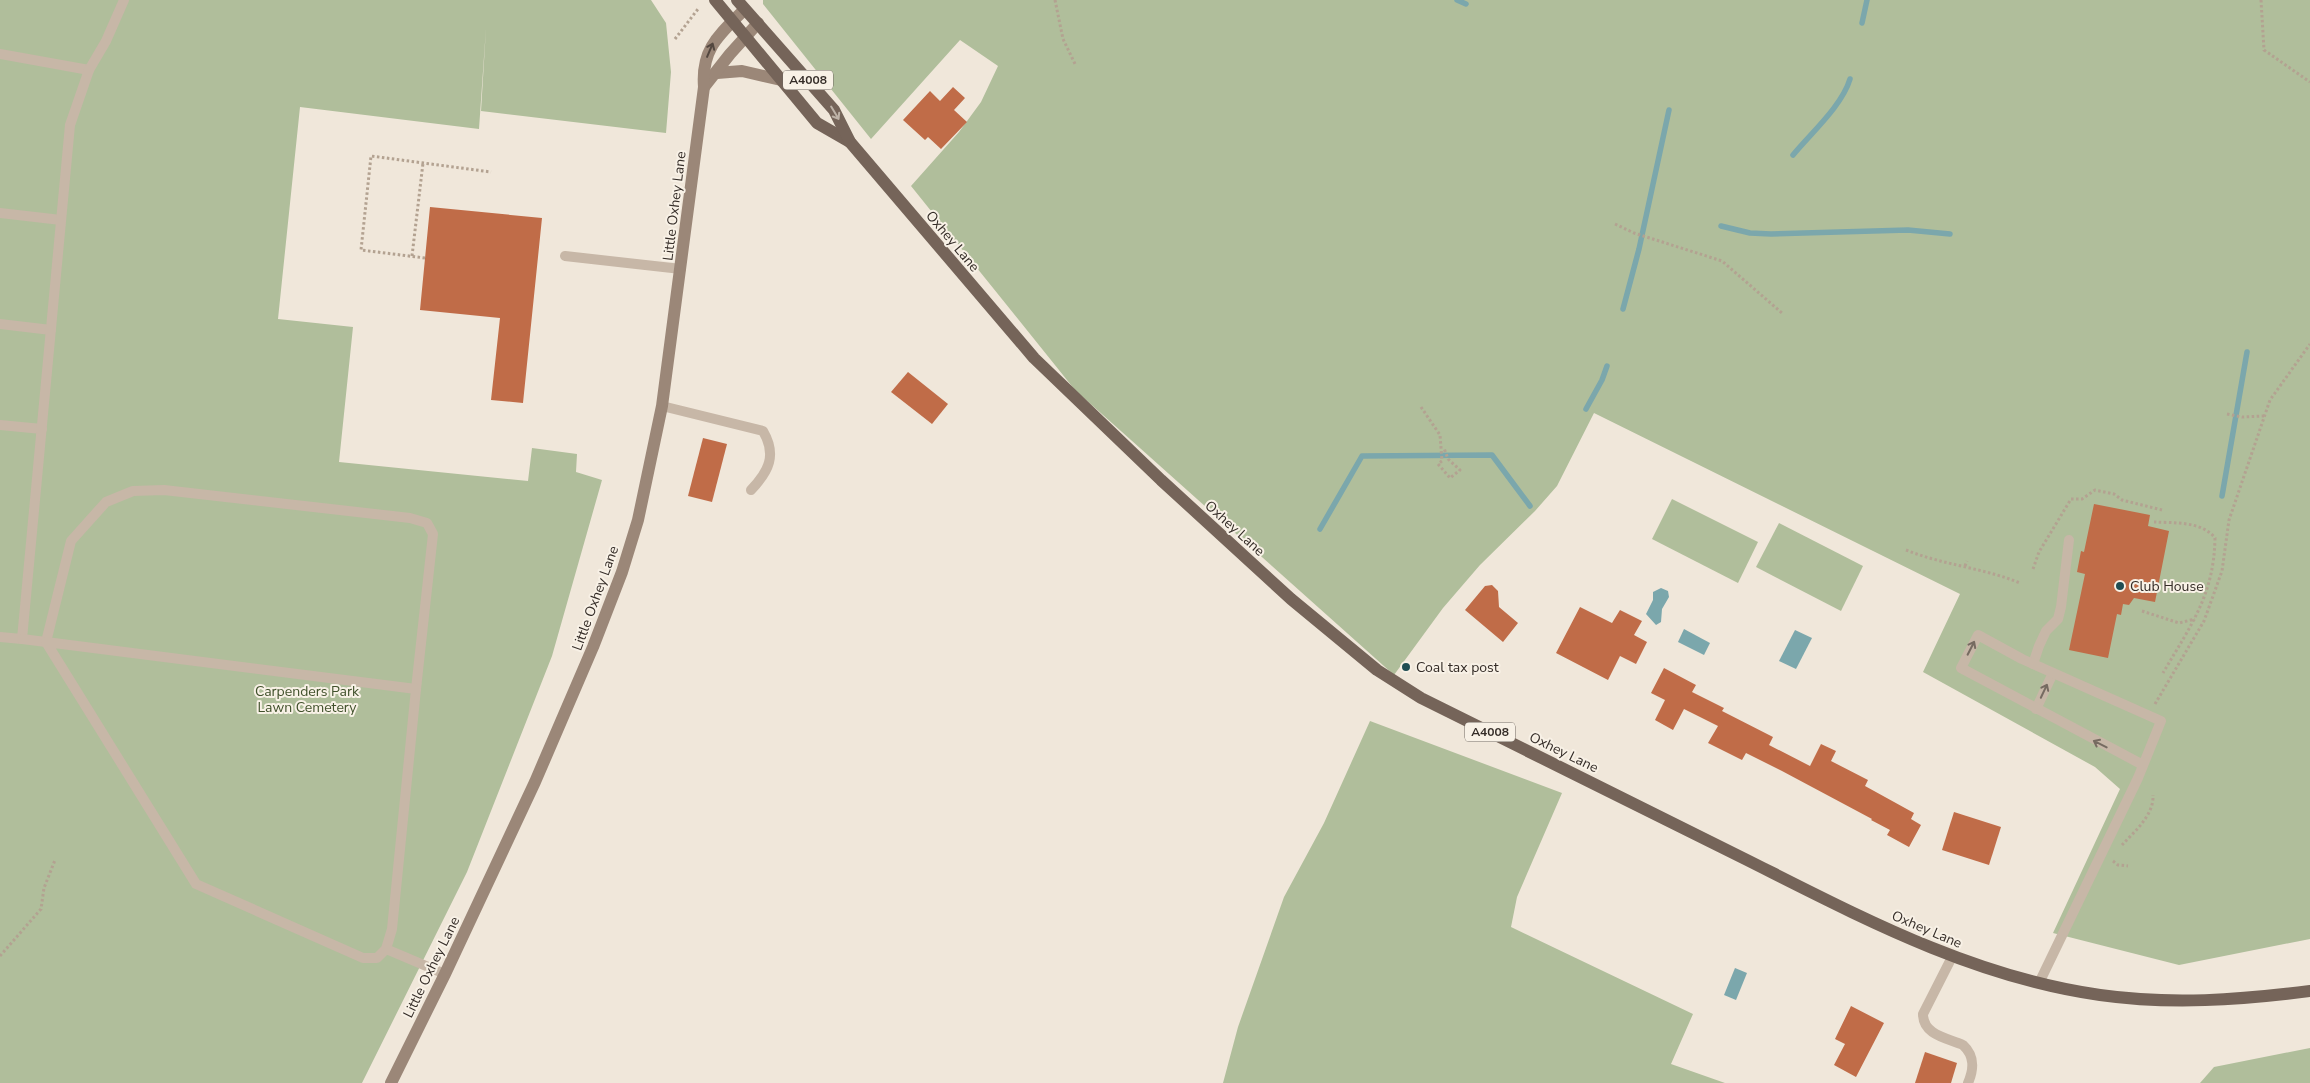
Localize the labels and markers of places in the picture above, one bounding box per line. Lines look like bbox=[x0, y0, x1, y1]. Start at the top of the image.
place label: Club House bbox=[2130, 577, 2204, 596]
marker: Club House bbox=[2114, 580, 2126, 592]
place label: Coal tax post bbox=[1416, 658, 1499, 677]
marker: Coal tax post bbox=[1400, 661, 1412, 673]

